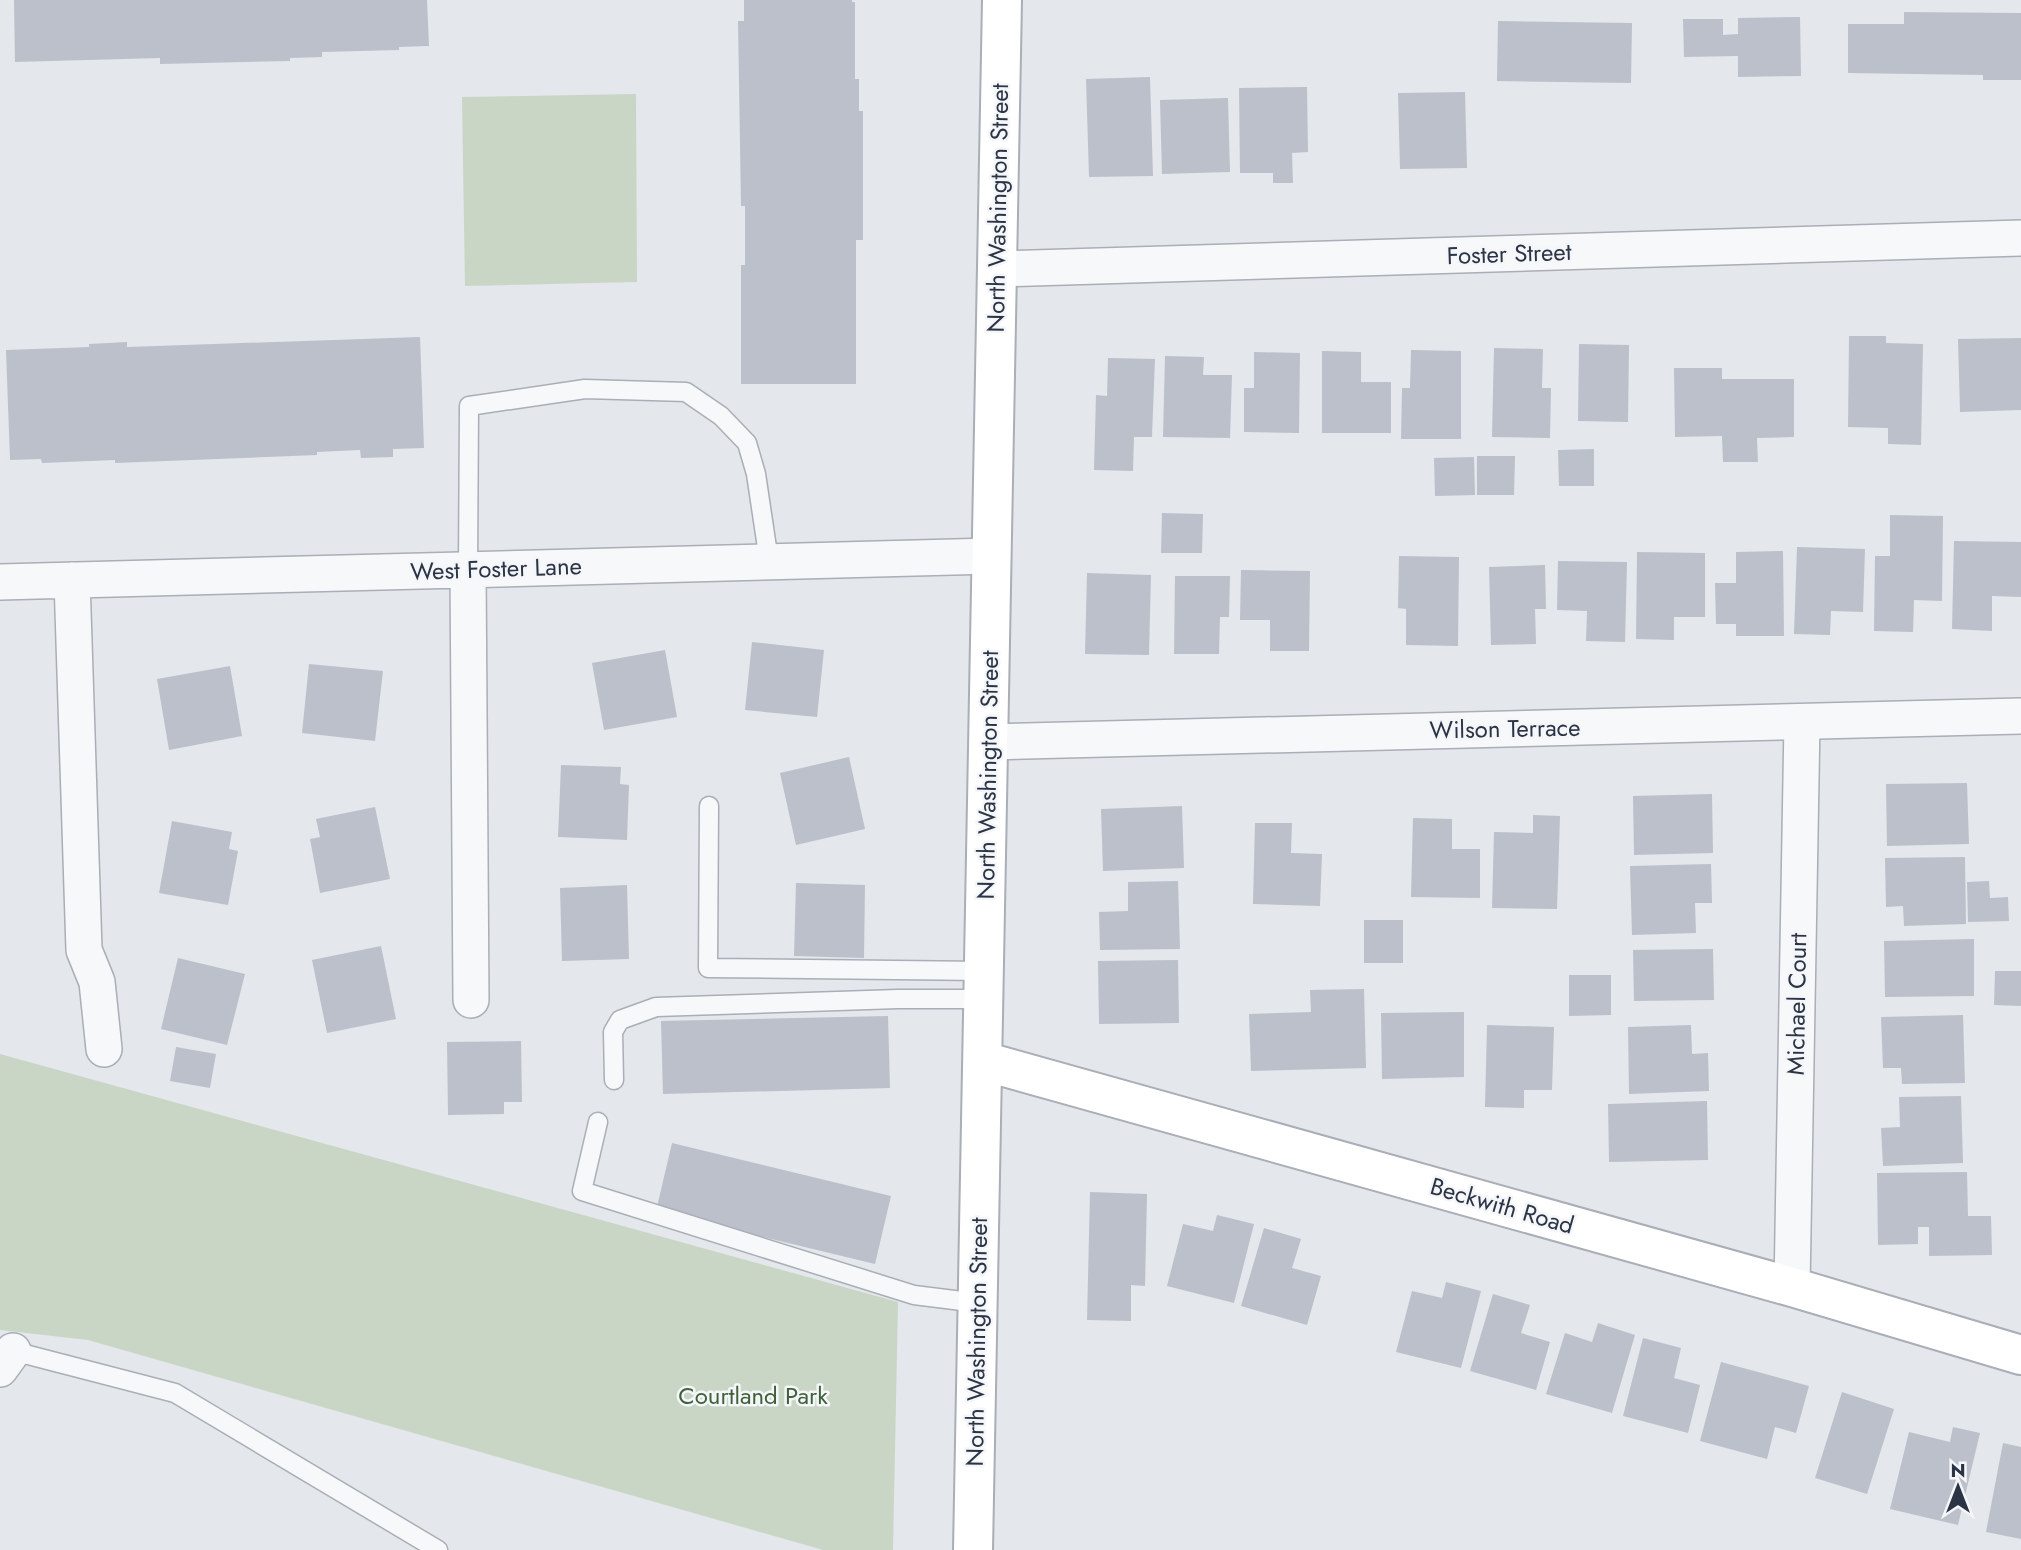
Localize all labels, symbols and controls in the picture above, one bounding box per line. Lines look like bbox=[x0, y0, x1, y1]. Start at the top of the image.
street label: North Washington Street bbox=[978, 83, 1017, 333]
street label: Foster Street bbox=[1446, 234, 1572, 273]
street label: West Foster Lane bbox=[410, 548, 582, 589]
street label: North Washington Street bbox=[968, 650, 1007, 900]
street label: Wilson Terrace bbox=[1429, 710, 1581, 747]
street label: Michael Court bbox=[1778, 932, 1815, 1076]
street label: Beckwith Road bbox=[1426, 1168, 1578, 1243]
street label: North Washington Street bbox=[957, 1217, 996, 1467]
park label: Courtland Park bbox=[678, 1378, 828, 1413]
north arrow bbox=[1923, 1452, 1993, 1522]
text: N bbox=[1950, 1457, 1966, 1484]

